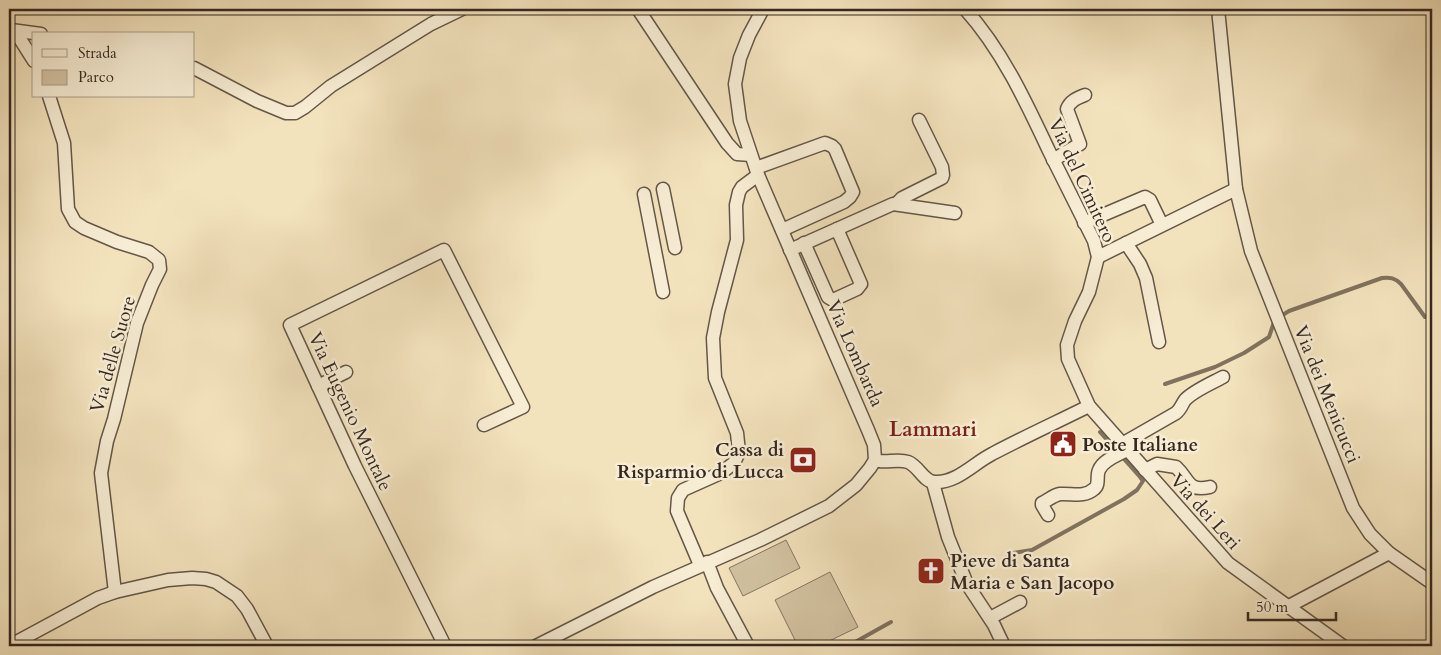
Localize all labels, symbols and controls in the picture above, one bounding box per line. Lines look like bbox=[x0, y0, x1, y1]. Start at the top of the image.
legend bbox=[32, 32, 195, 98]
text: Strada bbox=[78, 43, 117, 63]
text: Parco bbox=[78, 67, 114, 87]
street label: Via del Cimitero bbox=[1042, 114, 1122, 247]
street label: Via delle Suore bbox=[84, 293, 142, 416]
street label: Via Lombarda bbox=[820, 296, 890, 411]
street label: Via dei Menicucci bbox=[1288, 322, 1367, 467]
street label: Via Eugenio Montale bbox=[302, 328, 398, 495]
district label: Lammari bbox=[889, 415, 977, 444]
public building icon: Poste Italiane bbox=[1048, 429, 1078, 459]
place label: Poste Italiane bbox=[1082, 432, 1198, 458]
place label: Cassa di Risparmio di Lucca bbox=[617, 437, 785, 485]
bank icon: Cassa di Risparmio di Lucca bbox=[788, 445, 818, 475]
street label: Via dei Leri bbox=[1164, 468, 1246, 555]
place label: Pieve di Santa Maria e San Jacopo bbox=[950, 548, 1114, 596]
church icon: Pieve di Santa Maria e San Jacopo bbox=[916, 556, 946, 586]
scale bar bbox=[1248, 590, 1336, 622]
text: 50 m bbox=[1256, 597, 1288, 617]

